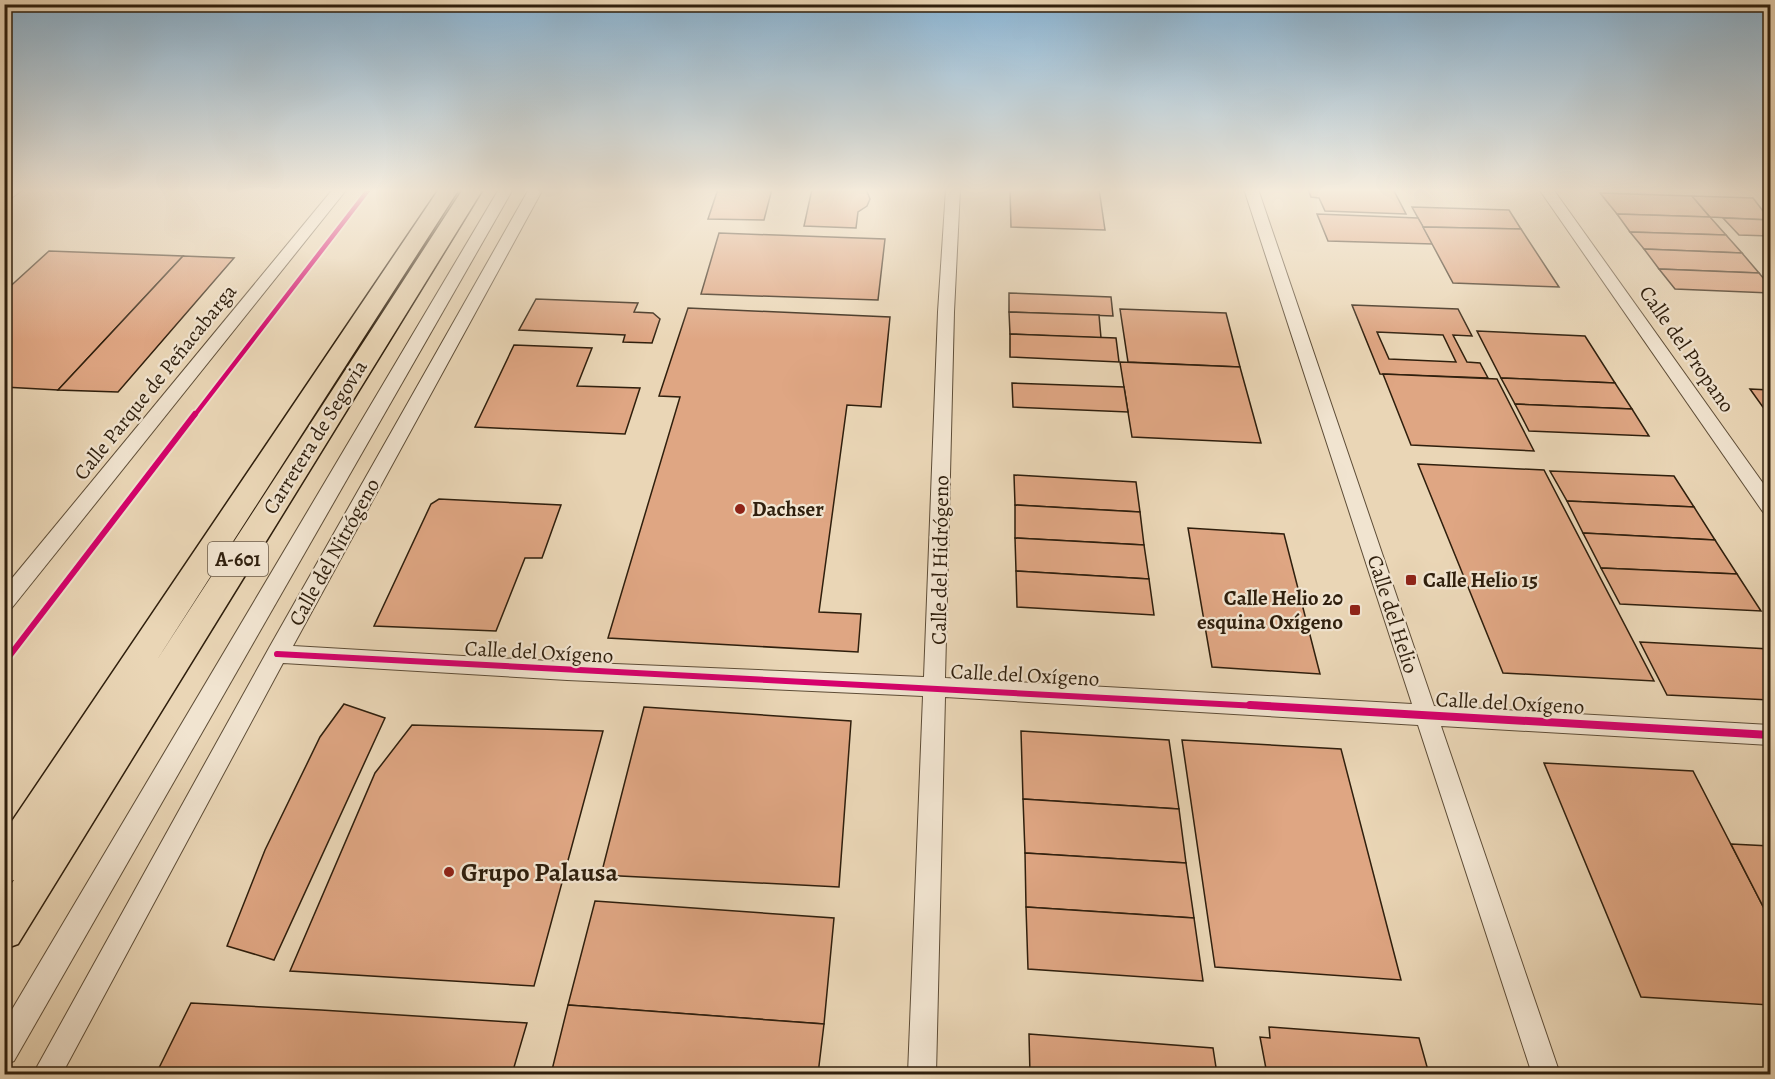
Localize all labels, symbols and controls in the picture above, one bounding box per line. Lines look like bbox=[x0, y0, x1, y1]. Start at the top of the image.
street label: Calle Parque de Peñacabarga bbox=[67, 278, 243, 486]
street label: Calle del Propano bbox=[1633, 280, 1741, 418]
street label: Carretera de Segovia bbox=[256, 354, 374, 519]
street label: Calle del Nitrógeno bbox=[282, 473, 386, 631]
street label: Calle del Hidrógeno bbox=[925, 475, 955, 645]
place label: Dachser bbox=[752, 495, 824, 523]
marker: Dachser bbox=[733, 502, 747, 516]
road number: A-601 bbox=[208, 542, 268, 576]
street label: Calle del Helio bbox=[1361, 551, 1425, 677]
place label: Calle Helio 15 bbox=[1423, 566, 1538, 594]
marker: Calle Helio 15 bbox=[1404, 573, 1418, 587]
place label: Calle Helio 20 esquina Oxígeno bbox=[1197, 584, 1343, 636]
marker: Calle Helio 20 esquina Oxígeno bbox=[1348, 603, 1362, 617]
street label: Calle del Oxígeno bbox=[464, 634, 614, 670]
street label: Calle del Oxígeno bbox=[950, 657, 1100, 693]
street label: Calle del Oxígeno bbox=[1435, 685, 1585, 721]
place label: Grupo Palausa bbox=[461, 855, 618, 890]
marker: Grupo Palausa bbox=[442, 865, 456, 879]

